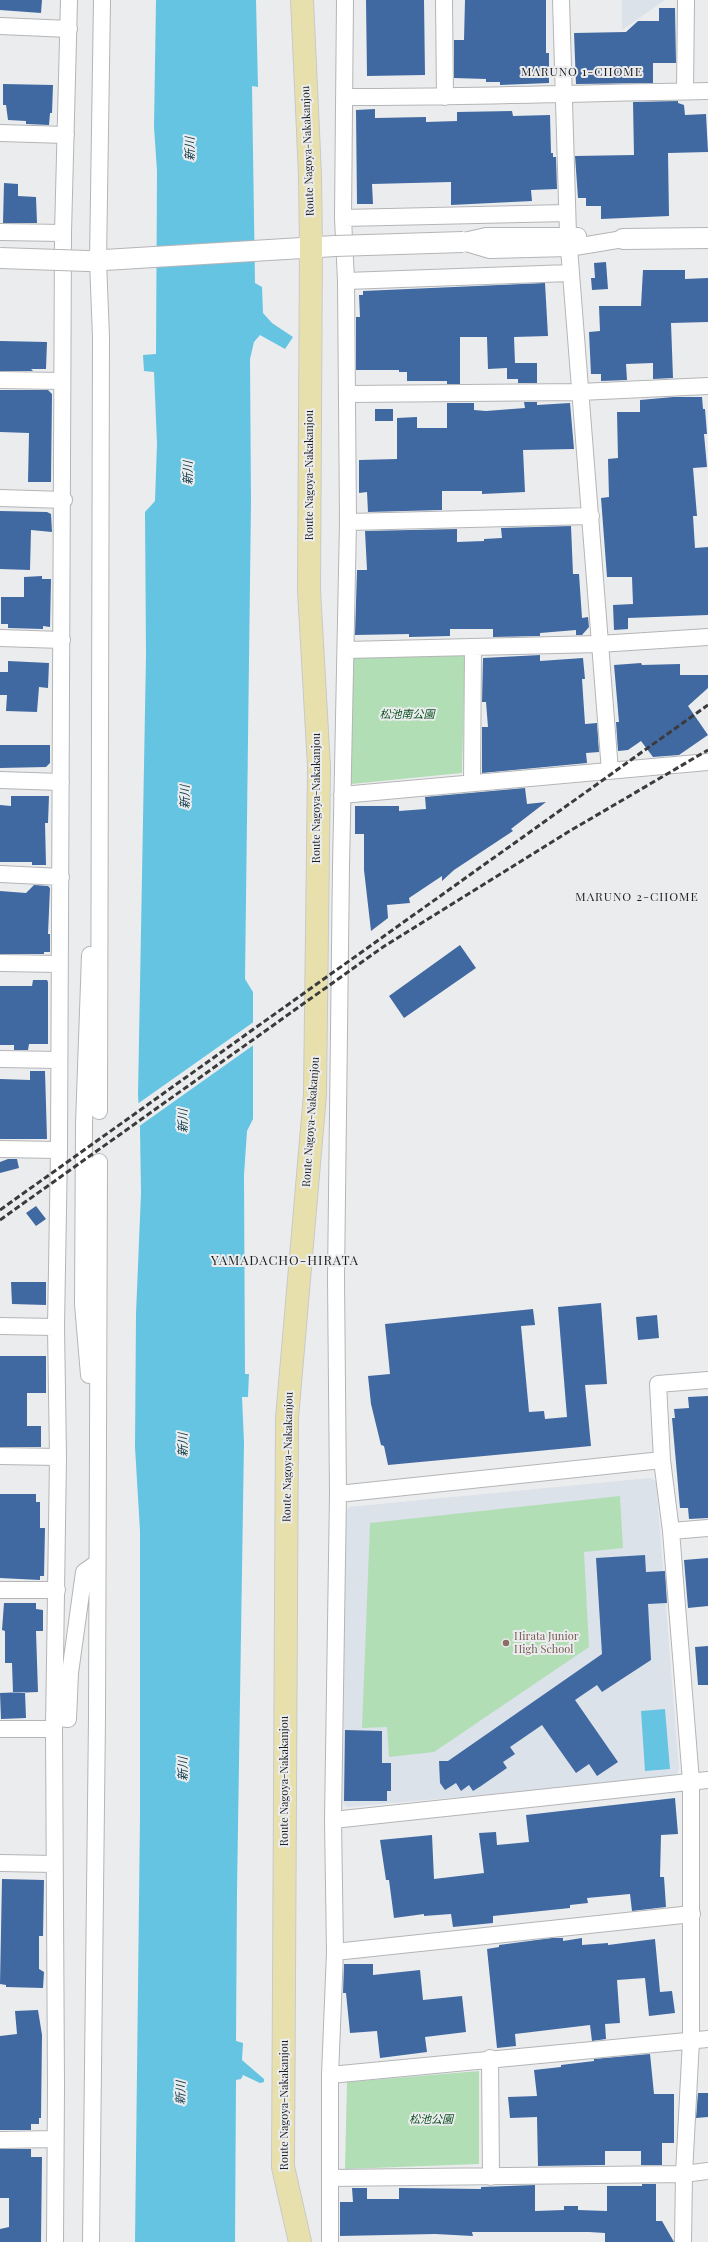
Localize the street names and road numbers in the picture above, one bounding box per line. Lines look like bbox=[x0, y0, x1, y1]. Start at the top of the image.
street label: Route Nagoya-Nakakanjou bbox=[299, 86, 317, 216]
street label: Route Nagoya-Nakakanjou bbox=[303, 410, 317, 540]
street label: Route Nagoya-Nakakanjou bbox=[310, 733, 324, 863]
street label: Route Nagoya-Nakakanjou bbox=[300, 1056, 322, 1188]
street label: Route Nagoya-Nakakanjou bbox=[280, 1392, 296, 1522]
street label: Route Nagoya-Nakakanjou bbox=[278, 1716, 292, 1846]
street label: Route Nagoya-Nakakanjou bbox=[278, 2040, 292, 2170]

